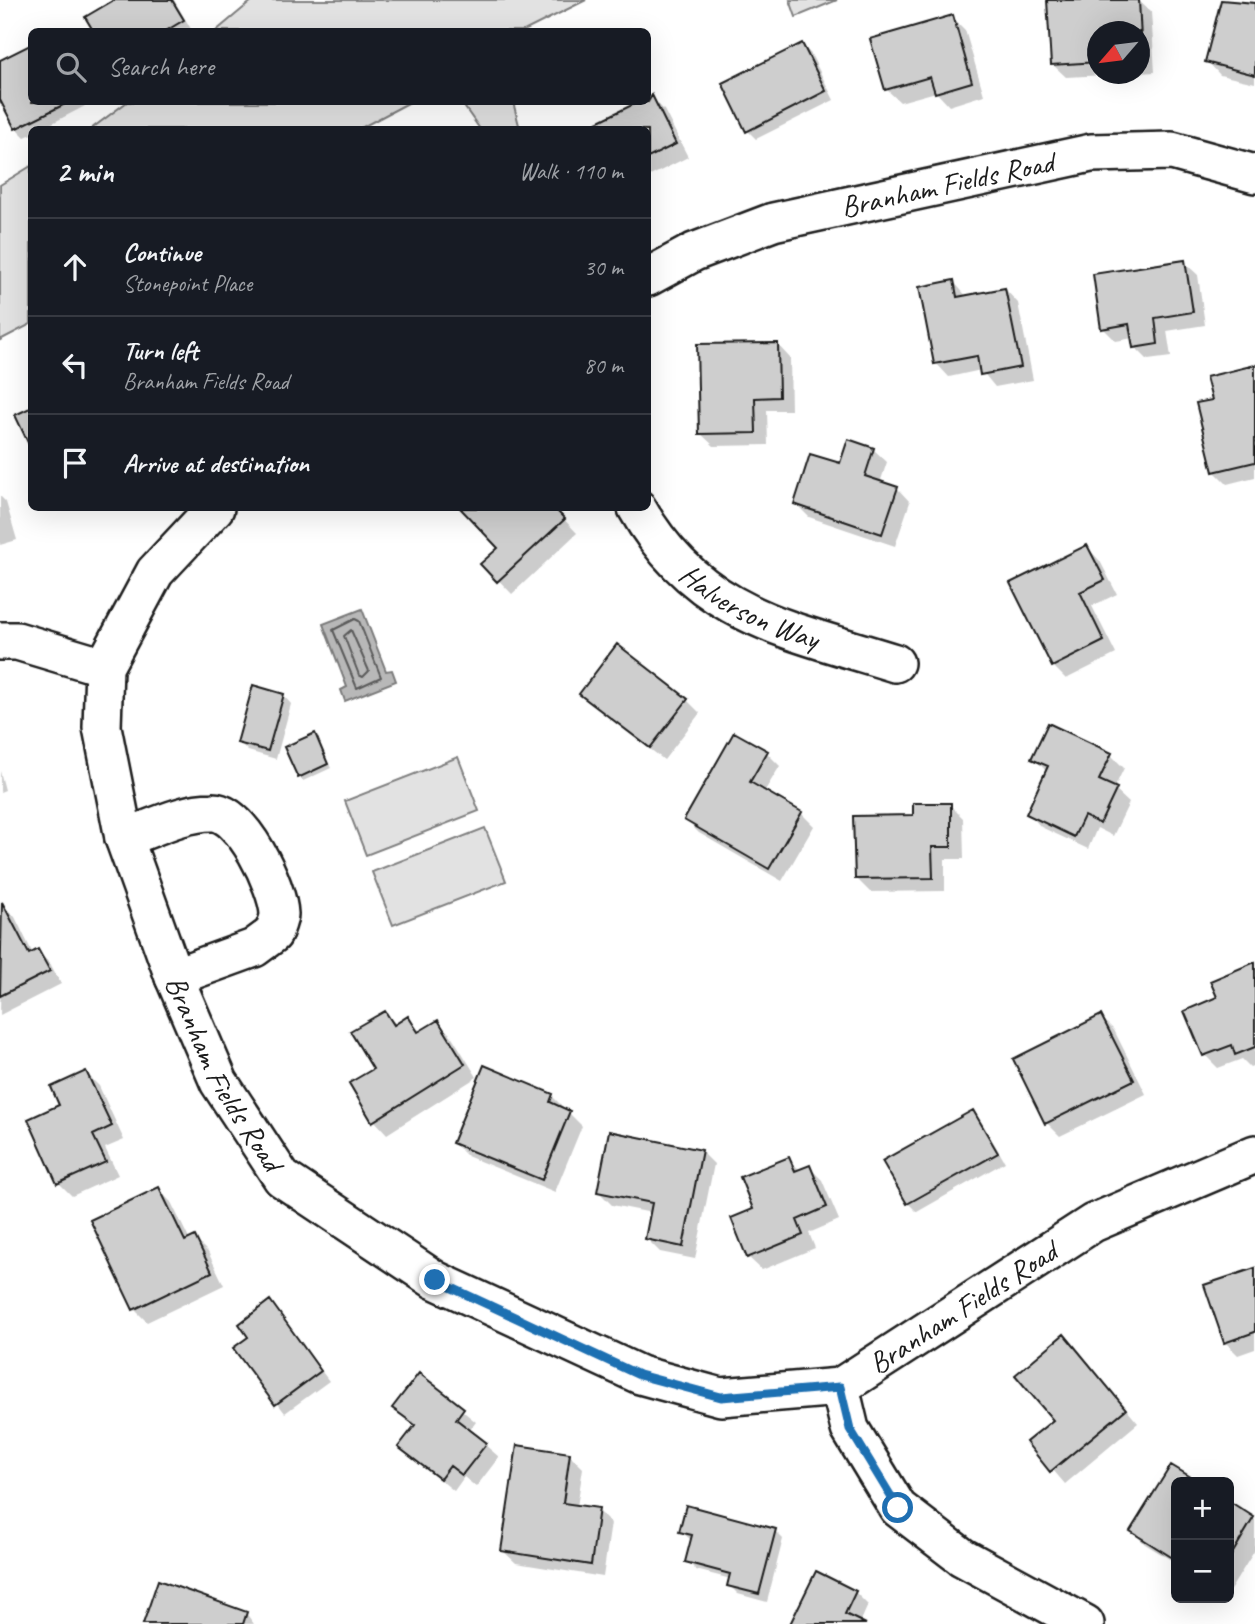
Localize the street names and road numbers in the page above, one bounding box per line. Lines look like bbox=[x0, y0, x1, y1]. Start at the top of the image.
street label: Branham Fields Road bbox=[837, 142, 1061, 226]
street label: Halverson Way bbox=[672, 555, 826, 658]
street label: Branham Fields Road bbox=[157, 970, 293, 1182]
street label: Branham Fields Road bbox=[862, 1230, 1067, 1382]

